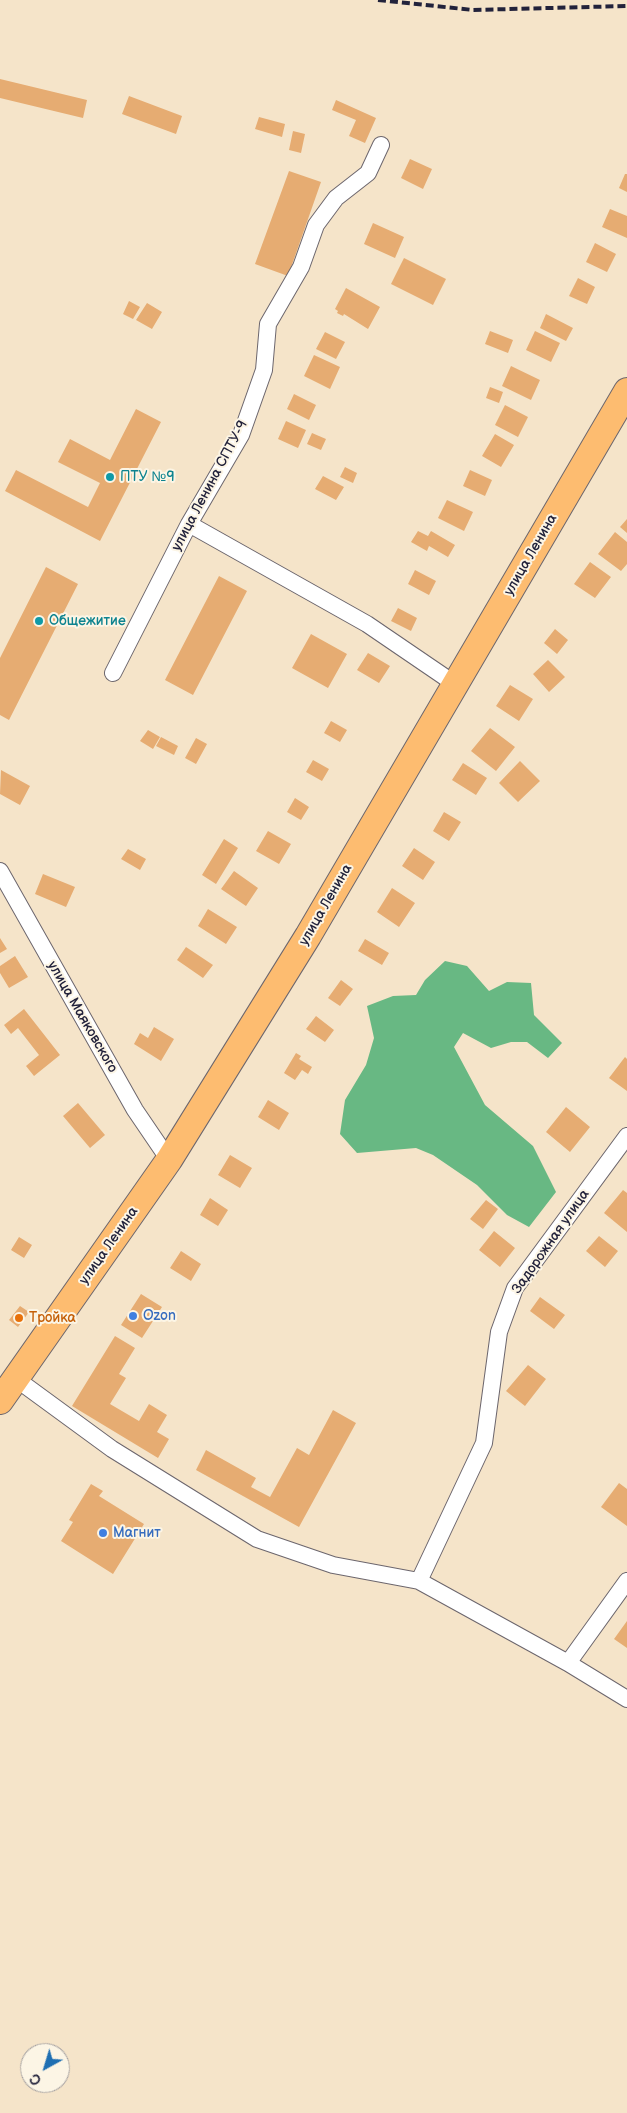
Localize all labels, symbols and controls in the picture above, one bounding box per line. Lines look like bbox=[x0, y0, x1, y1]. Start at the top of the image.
street label: улица Ленина СПТУ-9 bbox=[168, 418, 252, 554]
place label: ПТУ №9 bbox=[120, 469, 175, 485]
marker: ПТУ №9 bbox=[104, 471, 116, 483]
street label: улица Ленина bbox=[501, 511, 561, 599]
place label: Общежитие bbox=[49, 613, 126, 629]
marker: Общежитие bbox=[33, 615, 45, 627]
street label: улица Ленина bbox=[296, 861, 356, 949]
street label: улица Маяковского bbox=[43, 958, 121, 1076]
street label: Задорожная улица bbox=[509, 1187, 593, 1297]
street label: улица Ленина bbox=[76, 1204, 142, 1288]
place label: Ozon bbox=[143, 1308, 176, 1324]
place label: Тройка bbox=[29, 1310, 76, 1326]
marker: Ozon bbox=[127, 1310, 139, 1322]
marker: Тройка bbox=[13, 1312, 25, 1324]
place label: Магнит bbox=[113, 1525, 161, 1541]
marker: Магнит bbox=[97, 1527, 109, 1539]
north arrow bbox=[20, 2043, 70, 2093]
text: С bbox=[27, 2070, 45, 2089]

